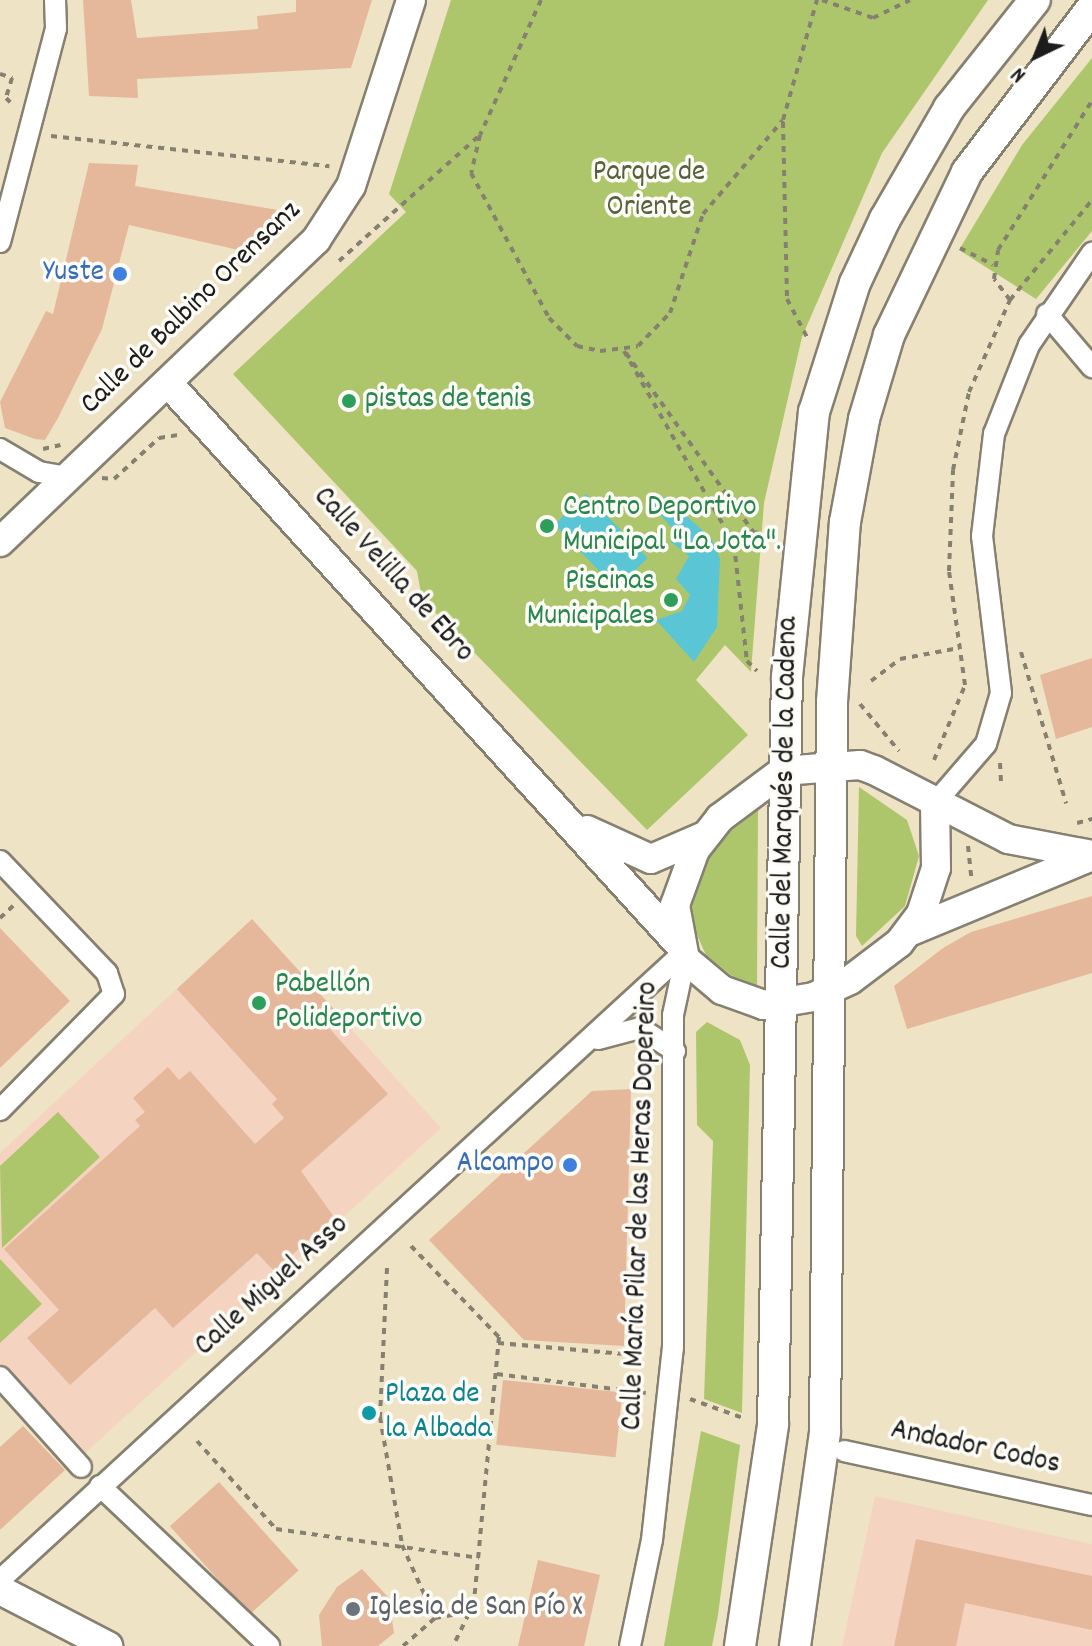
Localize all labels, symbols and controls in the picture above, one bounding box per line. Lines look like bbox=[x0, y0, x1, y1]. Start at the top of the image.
north arrow bbox=[996, 16, 1076, 96]
text: N bbox=[1005, 59, 1034, 89]
park label: Parque de Oriente bbox=[593, 156, 705, 226]
street label: Calle de Balbino Orensanz bbox=[74, 194, 310, 424]
place label: Yuste bbox=[43, 256, 104, 292]
marker: Yuste bbox=[111, 265, 129, 283]
place label: pistas de tenis bbox=[365, 383, 532, 419]
marker: pistas de tenis bbox=[340, 392, 358, 410]
street label: Calle Velilla de Ebro bbox=[304, 481, 480, 671]
place label: Centro Deportivo Municipal "La Jota". bbox=[563, 491, 781, 562]
marker: Centro Deportivo Municipal "La Jota". bbox=[538, 517, 556, 535]
place label: Piscinas Municipales bbox=[527, 565, 655, 636]
marker: Piscinas Municipales bbox=[662, 591, 680, 609]
street label: Calle del Marqués de la Cadena bbox=[766, 617, 808, 969]
place label: Pabellón Polideportivo bbox=[275, 968, 423, 1038]
street label: Calle María Pilar de las Heras Dopereiro bbox=[616, 981, 668, 1431]
marker: Pabellón Polideportivo bbox=[250, 994, 268, 1012]
place label: Alcampo bbox=[457, 1147, 554, 1183]
marker: Alcampo bbox=[561, 1156, 579, 1174]
street label: Calle Miguel Asso bbox=[189, 1209, 357, 1365]
place label: Plaza de la Albada bbox=[385, 1378, 492, 1448]
marker: Plaza de la Albada bbox=[360, 1404, 378, 1422]
street label: Andador Codos bbox=[887, 1414, 1063, 1484]
place label: Iglesia de San Pío X bbox=[369, 1591, 583, 1627]
marker: Iglesia de San Pío X bbox=[344, 1600, 362, 1618]

